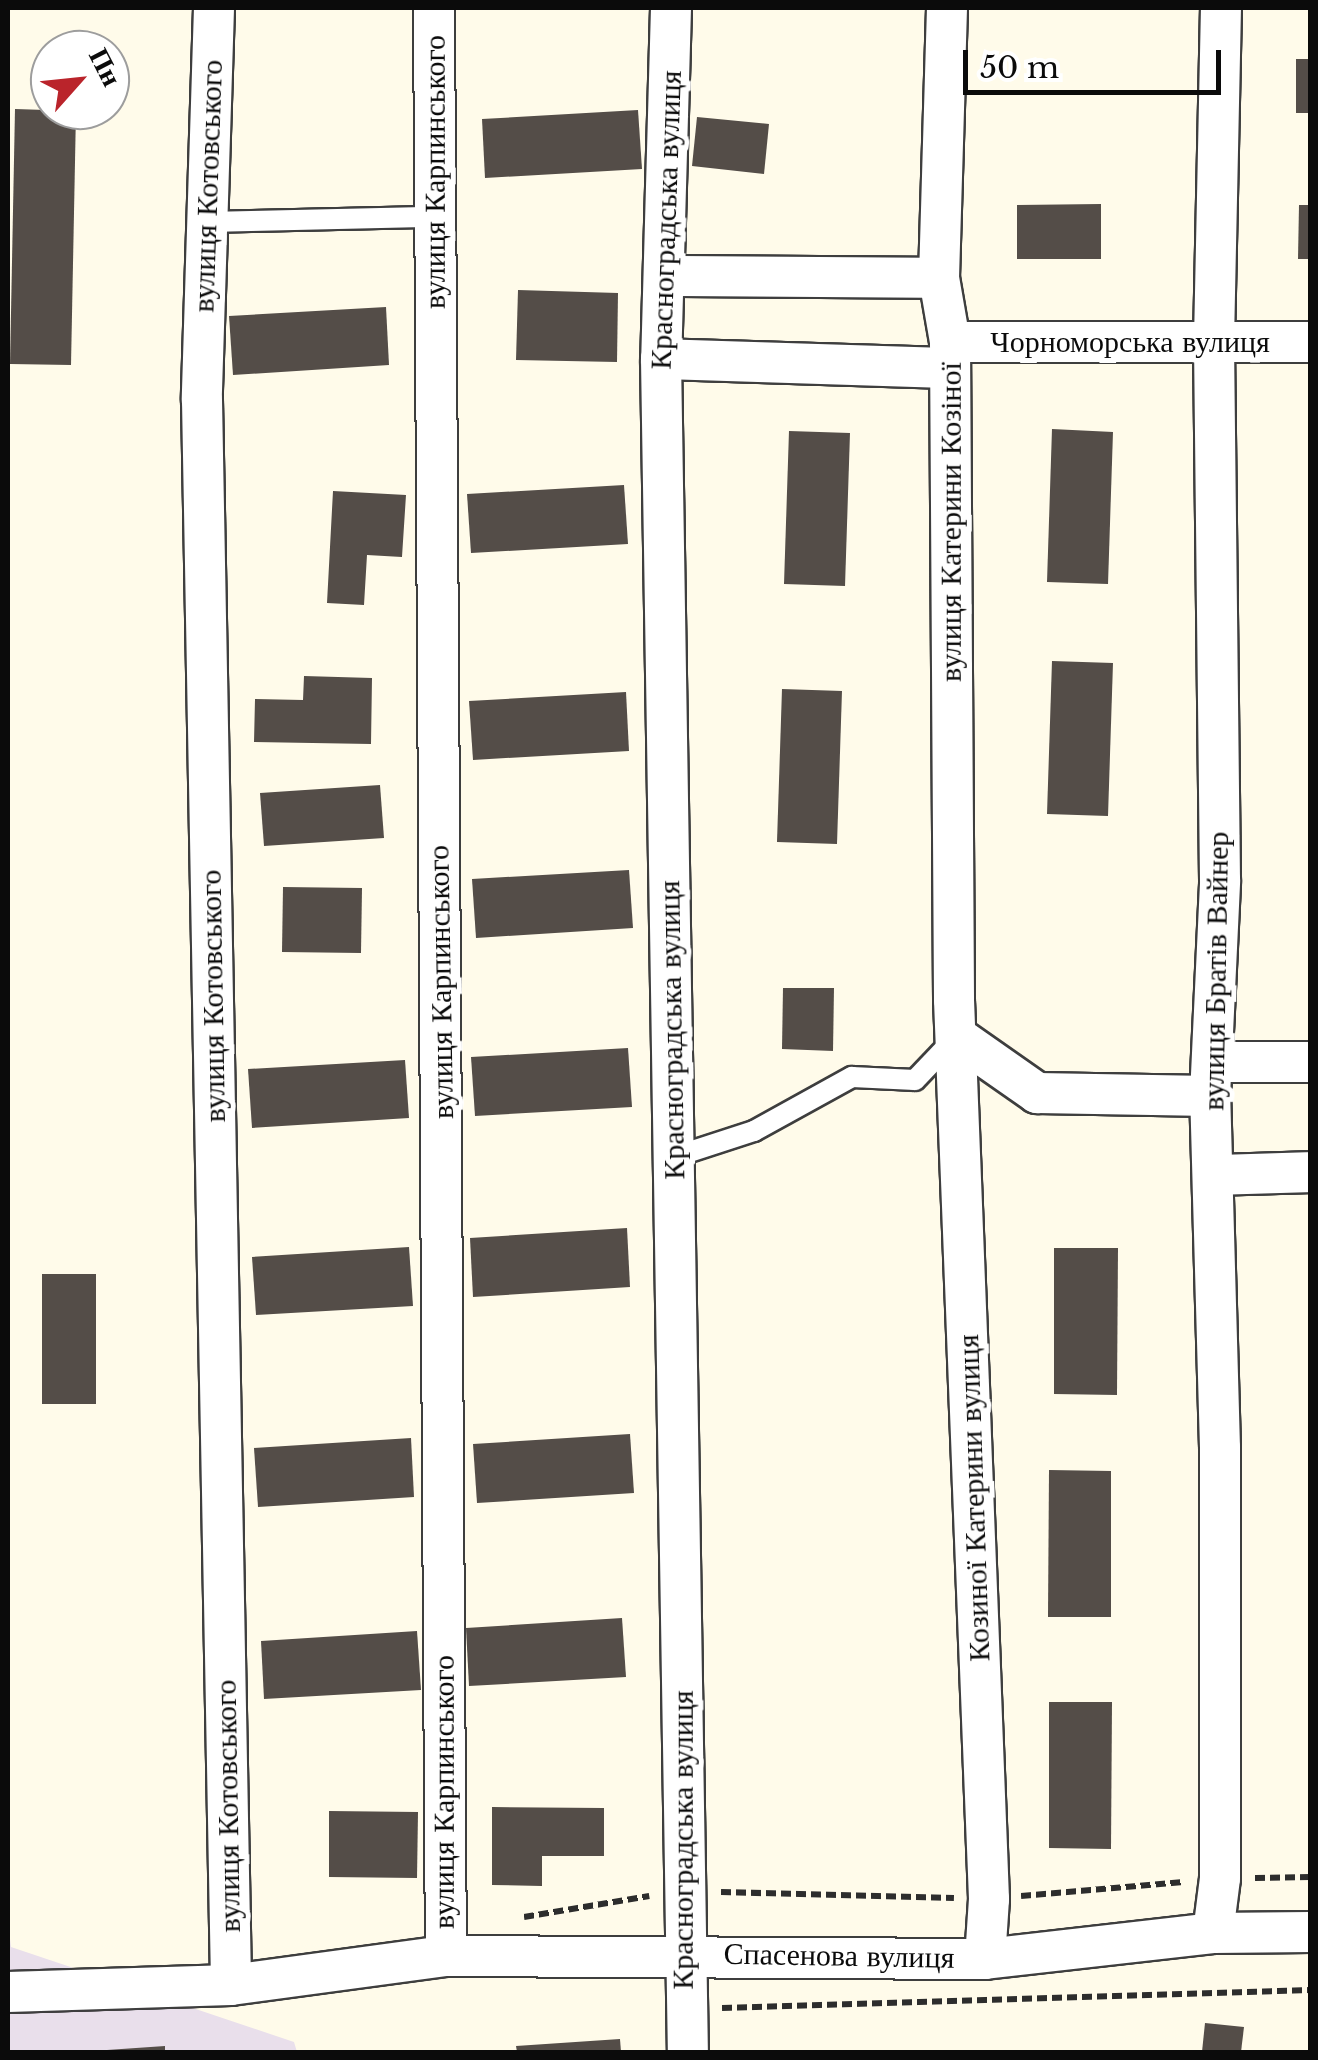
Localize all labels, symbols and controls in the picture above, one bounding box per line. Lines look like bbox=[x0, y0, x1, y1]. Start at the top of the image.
north arrow bbox=[30, 30, 130, 130]
scale bar bbox=[968, 30, 1226, 92]
street label: вулиця Карпинського bbox=[417, 35, 453, 309]
text: Пн bbox=[81, 42, 130, 92]
text: 50 m bbox=[980, 49, 1059, 86]
street label: вулиця Котовського bbox=[186, 59, 230, 313]
street label: Красноградська вулиця bbox=[643, 70, 689, 370]
street label: Чорноморська вулиця bbox=[990, 324, 1270, 360]
street label: вулиця Катерини Козіної bbox=[933, 362, 969, 682]
street label: вулиця Братів Вайнер bbox=[1196, 831, 1236, 1111]
street label: вулиця Карпинського bbox=[421, 845, 461, 1119]
street label: вулиця Котовського bbox=[193, 869, 233, 1123]
street label: Красноградська вулиця bbox=[651, 880, 693, 1180]
street label: Козиної Катерини вулиця bbox=[950, 1334, 998, 1662]
street label: вулиця Карпинського bbox=[426, 1655, 462, 1929]
street label: вулиця Котовського bbox=[208, 1679, 248, 1933]
street label: Красноградська вулиця bbox=[665, 1690, 701, 1990]
street label: Спасенова вулиця bbox=[723, 1936, 955, 1976]

